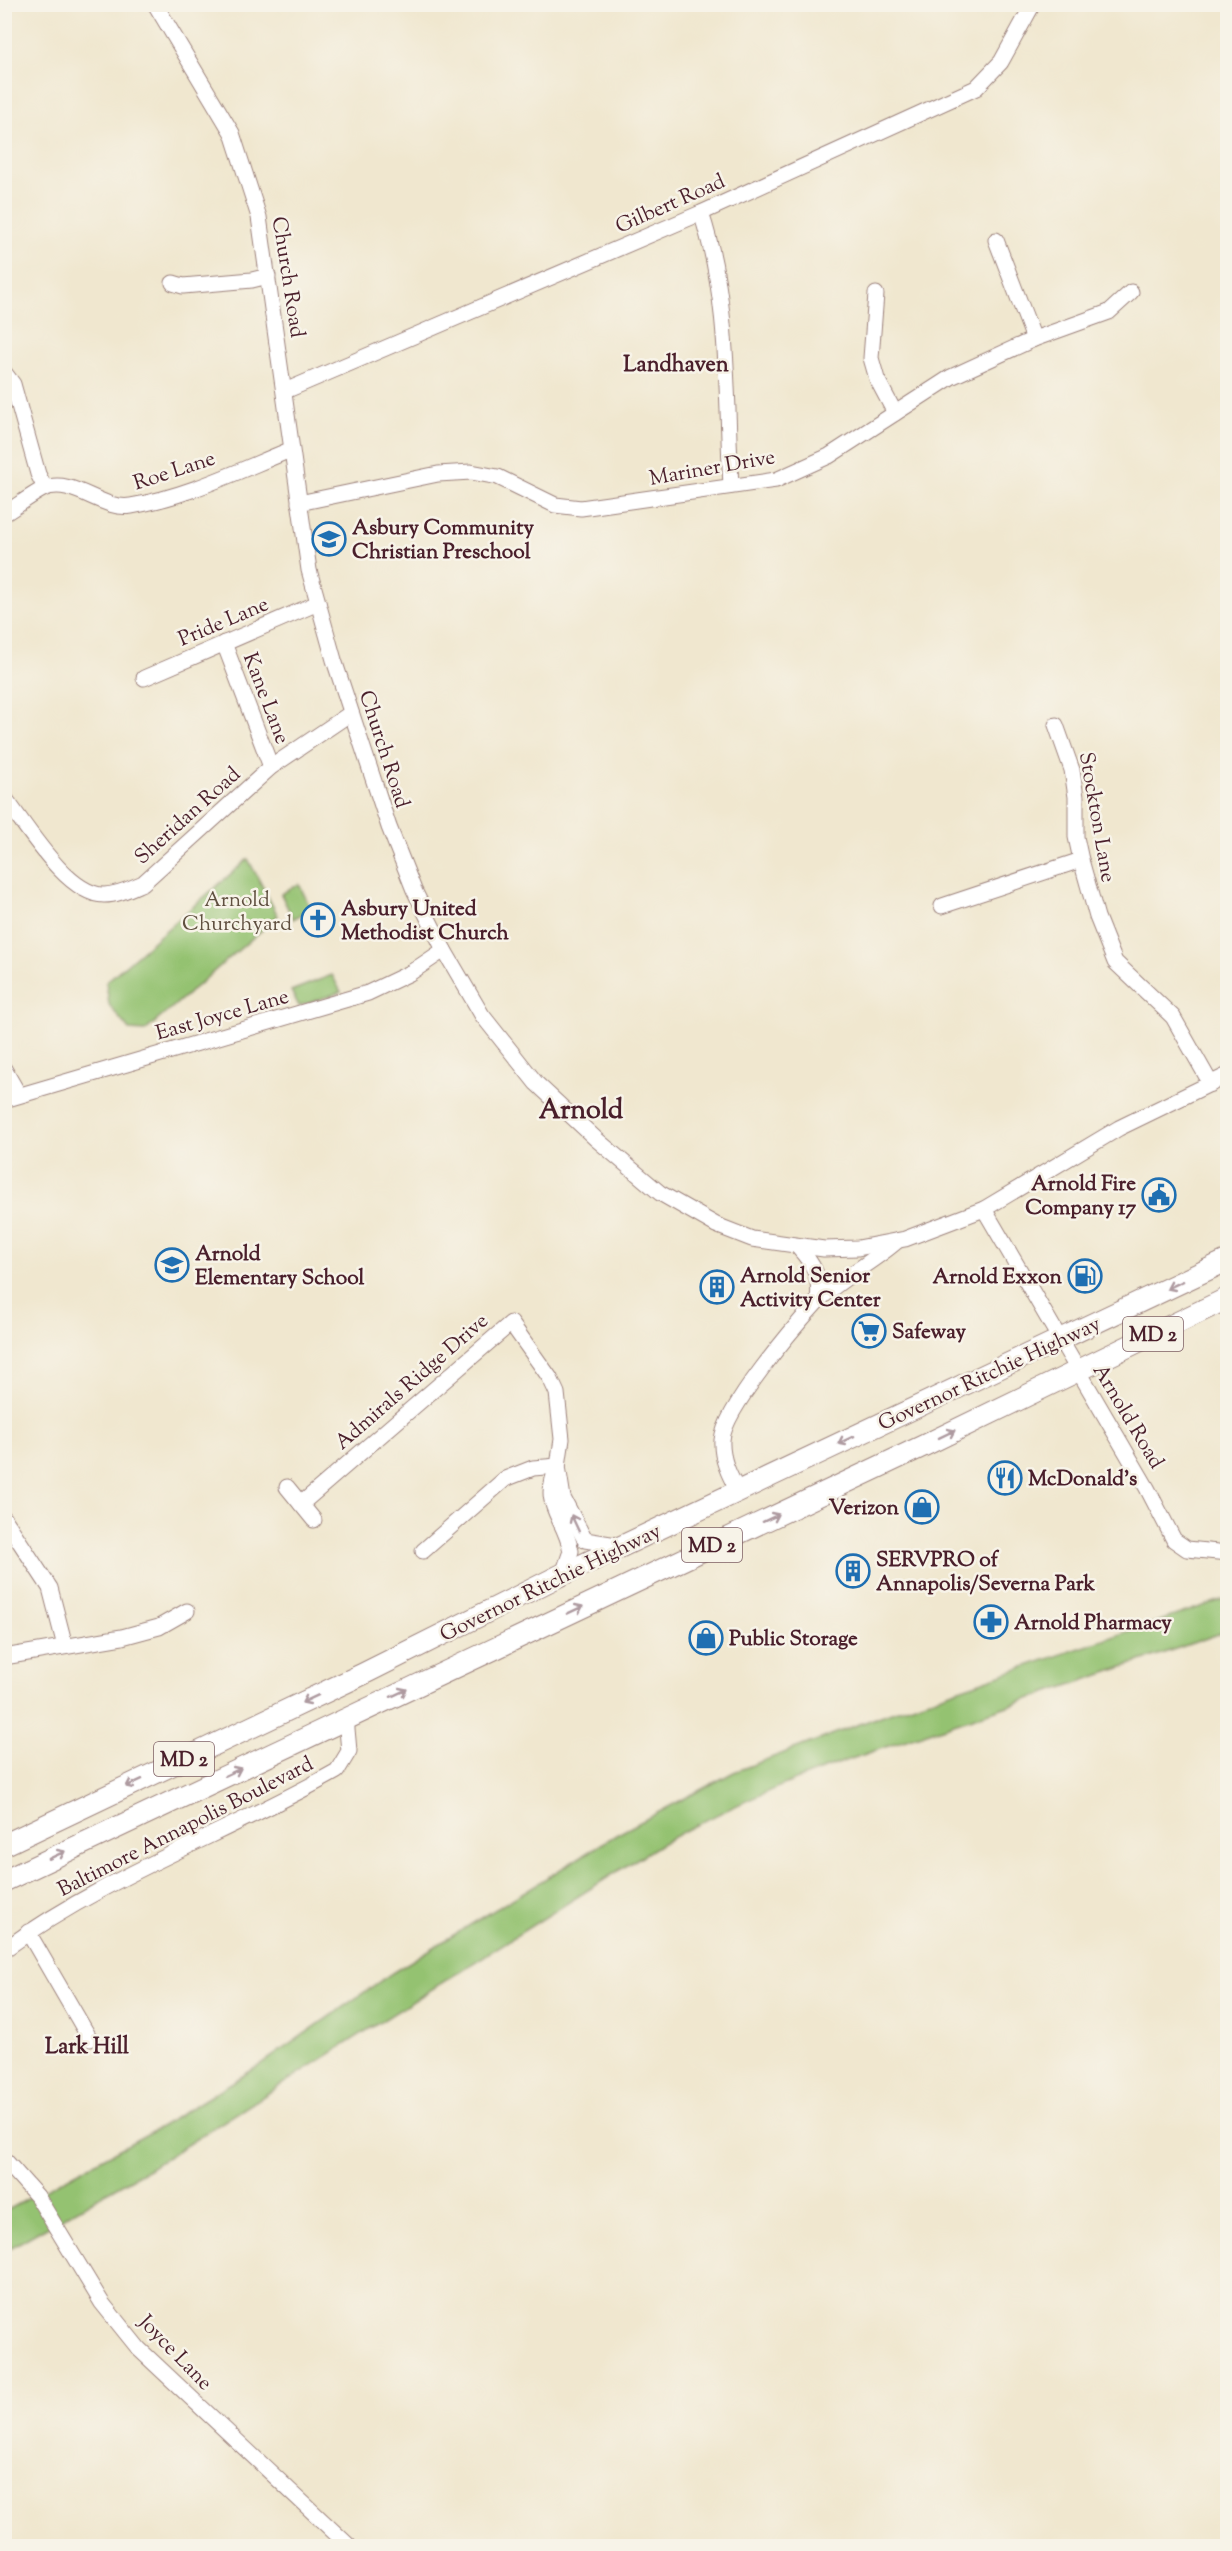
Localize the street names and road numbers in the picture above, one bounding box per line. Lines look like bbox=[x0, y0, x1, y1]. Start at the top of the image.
street label: Gilbert Road bbox=[611, 167, 731, 242]
street label: Church Road bbox=[263, 215, 311, 340]
street label: Mariner Drive bbox=[647, 443, 778, 495]
street label: Roe Lane bbox=[130, 445, 219, 499]
street label: Pride Lane bbox=[174, 590, 274, 655]
street label: Kane Lane bbox=[234, 649, 296, 749]
street label: Church Road bbox=[350, 687, 416, 813]
street label: Stockton Lane bbox=[1070, 750, 1122, 885]
street label: Sheridan Road bbox=[129, 760, 248, 872]
street label: East Joyce Lane bbox=[152, 983, 293, 1049]
street label: Admirals Ridge Drive bbox=[329, 1307, 496, 1458]
street label: Governor Ritchie Highway bbox=[874, 1310, 1107, 1440]
road number: MD 2 bbox=[1123, 1317, 1183, 1351]
street label: Arnold Road bbox=[1084, 1359, 1170, 1475]
street label: Governor Ritchie Highway bbox=[435, 1517, 667, 1650]
road number: MD 2 bbox=[682, 1528, 742, 1562]
road number: MD 2 bbox=[154, 1742, 214, 1776]
street label: Baltimore Annapolis Boulevard bbox=[53, 1750, 319, 1905]
street label: Joyce Lane bbox=[130, 2308, 218, 2398]

